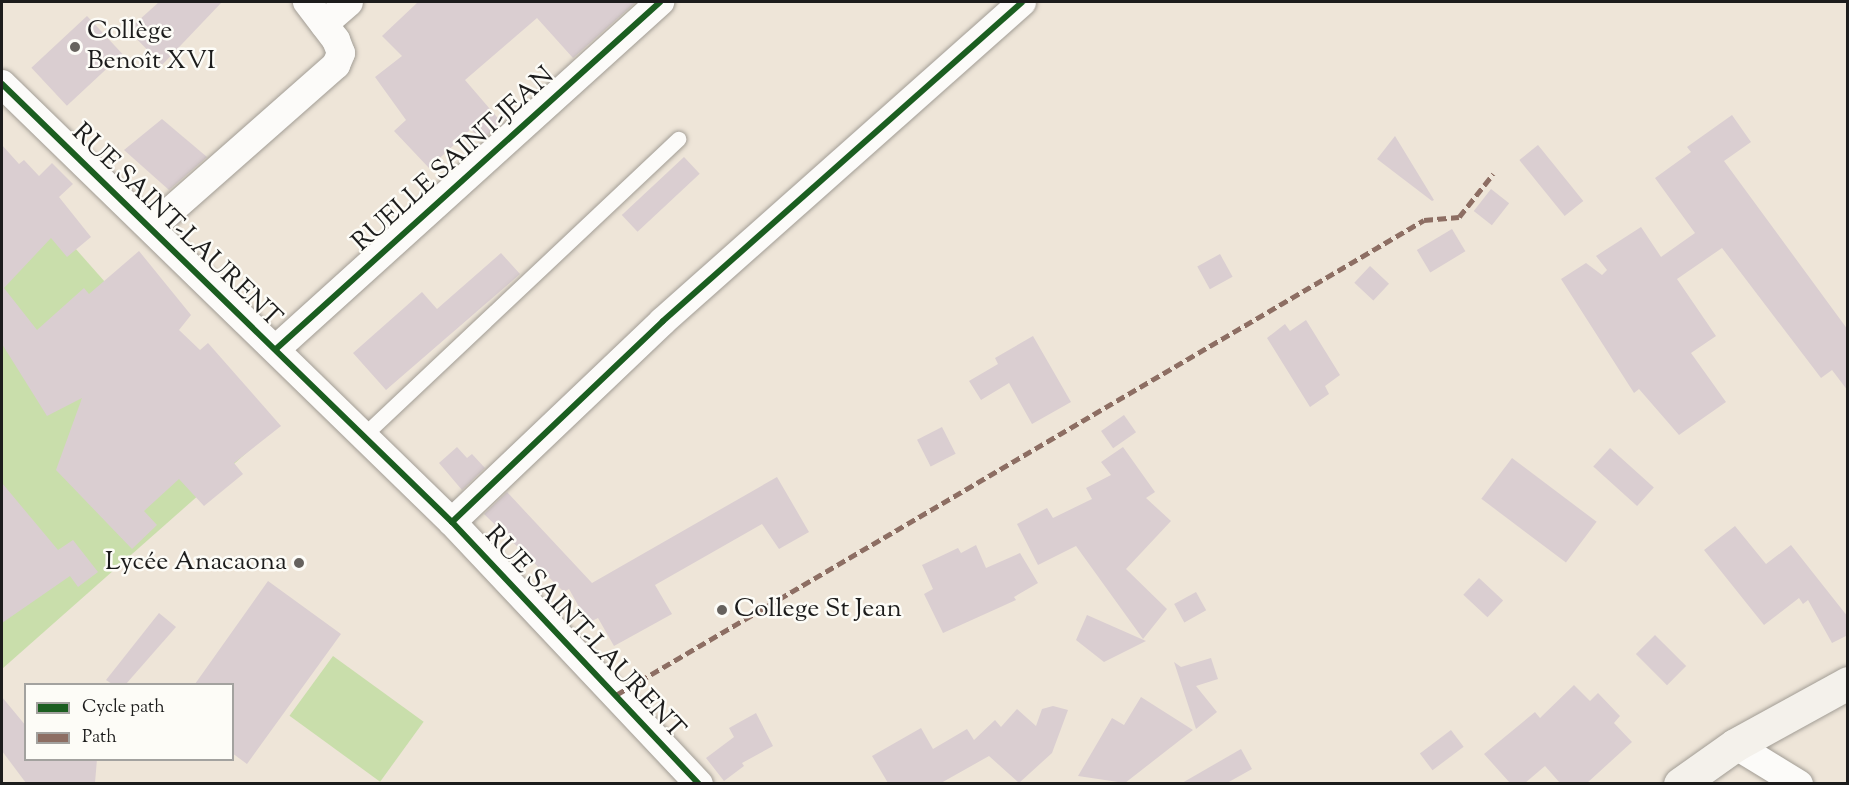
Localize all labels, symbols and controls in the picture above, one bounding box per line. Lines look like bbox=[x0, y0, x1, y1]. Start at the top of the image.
place label: Collège Benoît XVI bbox=[87, 16, 216, 77]
marker: Collège Benoît XVI bbox=[68, 40, 82, 54]
street label: RUELLE SAINT-JEAN bbox=[347, 61, 561, 259]
street label: RUE SAINT-LAURENT bbox=[65, 118, 287, 334]
street label: RUE SAINT-LAURENT bbox=[477, 520, 691, 746]
place label: Lycée Anacaona bbox=[105, 547, 287, 579]
marker: Lycée Anacaona bbox=[292, 556, 306, 570]
place label: College St Jean bbox=[734, 594, 902, 626]
marker: College St Jean bbox=[715, 603, 729, 617]
legend bbox=[24, 683, 234, 761]
text: Cycle path bbox=[82, 695, 165, 721]
text: Path bbox=[82, 725, 117, 751]

